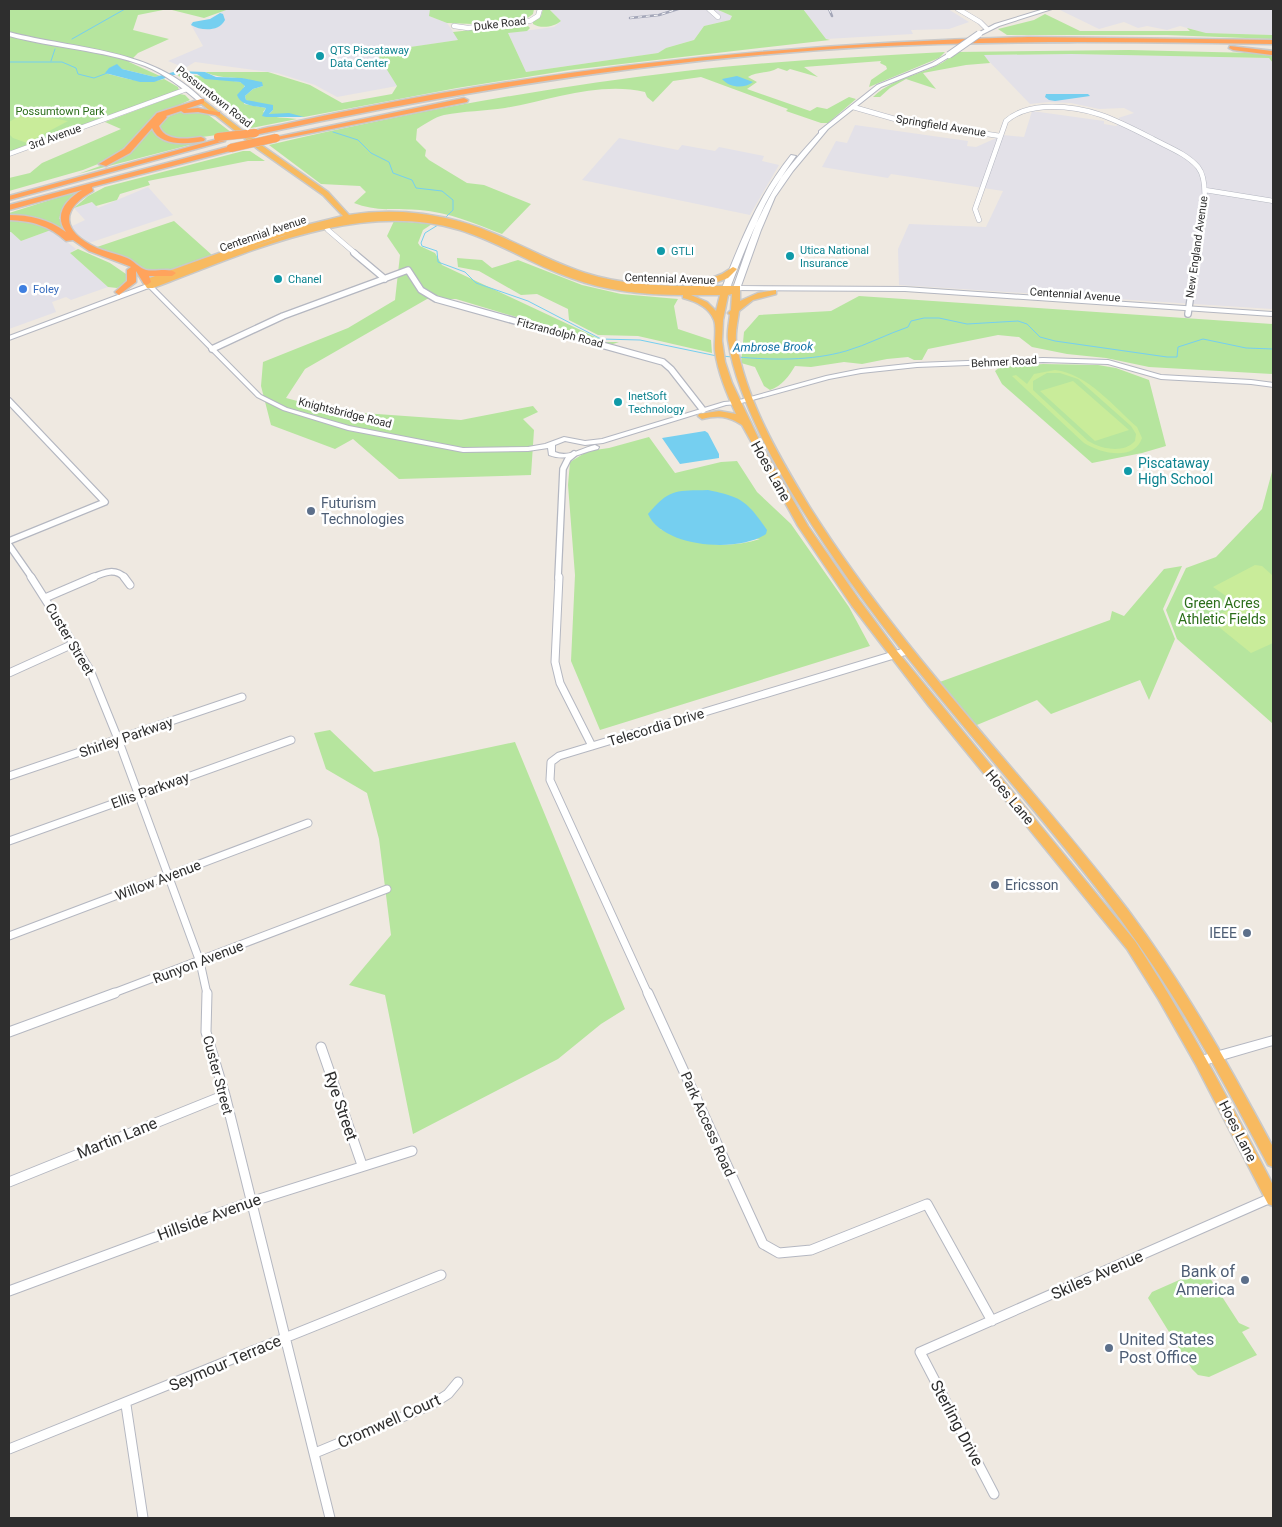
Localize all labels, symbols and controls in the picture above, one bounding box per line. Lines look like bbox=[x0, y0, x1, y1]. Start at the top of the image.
street label: Duke Road bbox=[473, 14, 527, 34]
place label: QTS Piscataway Data Center bbox=[330, 44, 410, 70]
marker: QTS Piscataway Data Center bbox=[314, 50, 326, 62]
street label: Possumtown Road bbox=[174, 63, 254, 131]
park label: Possumtown Park bbox=[15, 105, 105, 118]
street label: Springfield Avenue bbox=[895, 112, 987, 140]
street label: 3rd Avenue bbox=[27, 121, 83, 152]
street label: New England Avenue bbox=[1183, 195, 1211, 299]
street label: Centennial Avenue bbox=[218, 213, 308, 255]
place label: Utica National Insurance bbox=[800, 244, 869, 270]
marker: GTLI bbox=[655, 245, 667, 257]
place label: GTLI bbox=[671, 245, 694, 258]
marker: Utica National Insurance bbox=[784, 250, 796, 262]
street label: Centennial Avenue bbox=[624, 271, 716, 287]
marker: Chanel bbox=[272, 273, 284, 285]
place label: Chanel bbox=[288, 273, 322, 286]
marker: Foley bbox=[17, 283, 29, 295]
place label: Foley bbox=[33, 283, 60, 296]
street label: Centennial Avenue bbox=[1029, 285, 1121, 305]
street label: Fitzrandolph Road bbox=[515, 315, 605, 351]
water label: Ambrose Brook bbox=[732, 339, 814, 355]
street label: Behmer Road bbox=[971, 354, 1037, 370]
place label: InetSoft Technology bbox=[628, 390, 685, 416]
street label: Knightsbridge Road bbox=[297, 395, 393, 431]
marker: InetSoft Technology bbox=[612, 396, 624, 408]
street label: Hoes Lane bbox=[748, 438, 794, 504]
place label: Piscataway High School bbox=[1138, 455, 1213, 487]
marker: Piscataway High School bbox=[1122, 465, 1134, 477]
place label: Futurism Technologies bbox=[321, 495, 404, 527]
marker: Futurism Technologies bbox=[305, 505, 317, 517]
park label: Green Acres Athletic Fields bbox=[1178, 595, 1266, 627]
street label: Custer Street bbox=[42, 600, 98, 678]
street label: Telecordia Drive bbox=[606, 705, 706, 749]
street label: Shirley Parkway bbox=[77, 713, 175, 760]
street label: Hoes Lane bbox=[983, 766, 1037, 828]
street label: Ellis Parkway bbox=[109, 768, 191, 811]
street label: Willow Avenue bbox=[113, 856, 203, 904]
place label: Ericsson bbox=[1005, 877, 1059, 893]
marker: Ericsson bbox=[989, 879, 1001, 891]
place label: IEEE bbox=[1209, 925, 1237, 941]
marker: IEEE bbox=[1241, 927, 1253, 939]
street label: Runyon Avenue bbox=[151, 937, 245, 987]
street label: Custer Street bbox=[200, 1034, 236, 1117]
street label: Rye Street bbox=[320, 1069, 362, 1143]
street label: Park Access Road bbox=[678, 1069, 738, 1179]
street label: Hoes Lane bbox=[1216, 1098, 1260, 1164]
street label: Martin Lane bbox=[74, 1113, 160, 1163]
street label: Hillside Avenue bbox=[155, 1189, 263, 1245]
street label: Skiles Avenue bbox=[1048, 1246, 1146, 1304]
place label: Bank of America bbox=[1176, 1262, 1235, 1299]
marker: Bank of America bbox=[1239, 1274, 1251, 1286]
place label: United States Post Office bbox=[1119, 1330, 1214, 1367]
street label: Seymour Terrace bbox=[166, 1331, 284, 1395]
marker: United States Post Office bbox=[1103, 1342, 1115, 1354]
street label: Sterling Drive bbox=[927, 1377, 987, 1469]
street label: Cromwell Court bbox=[335, 1390, 443, 1452]

